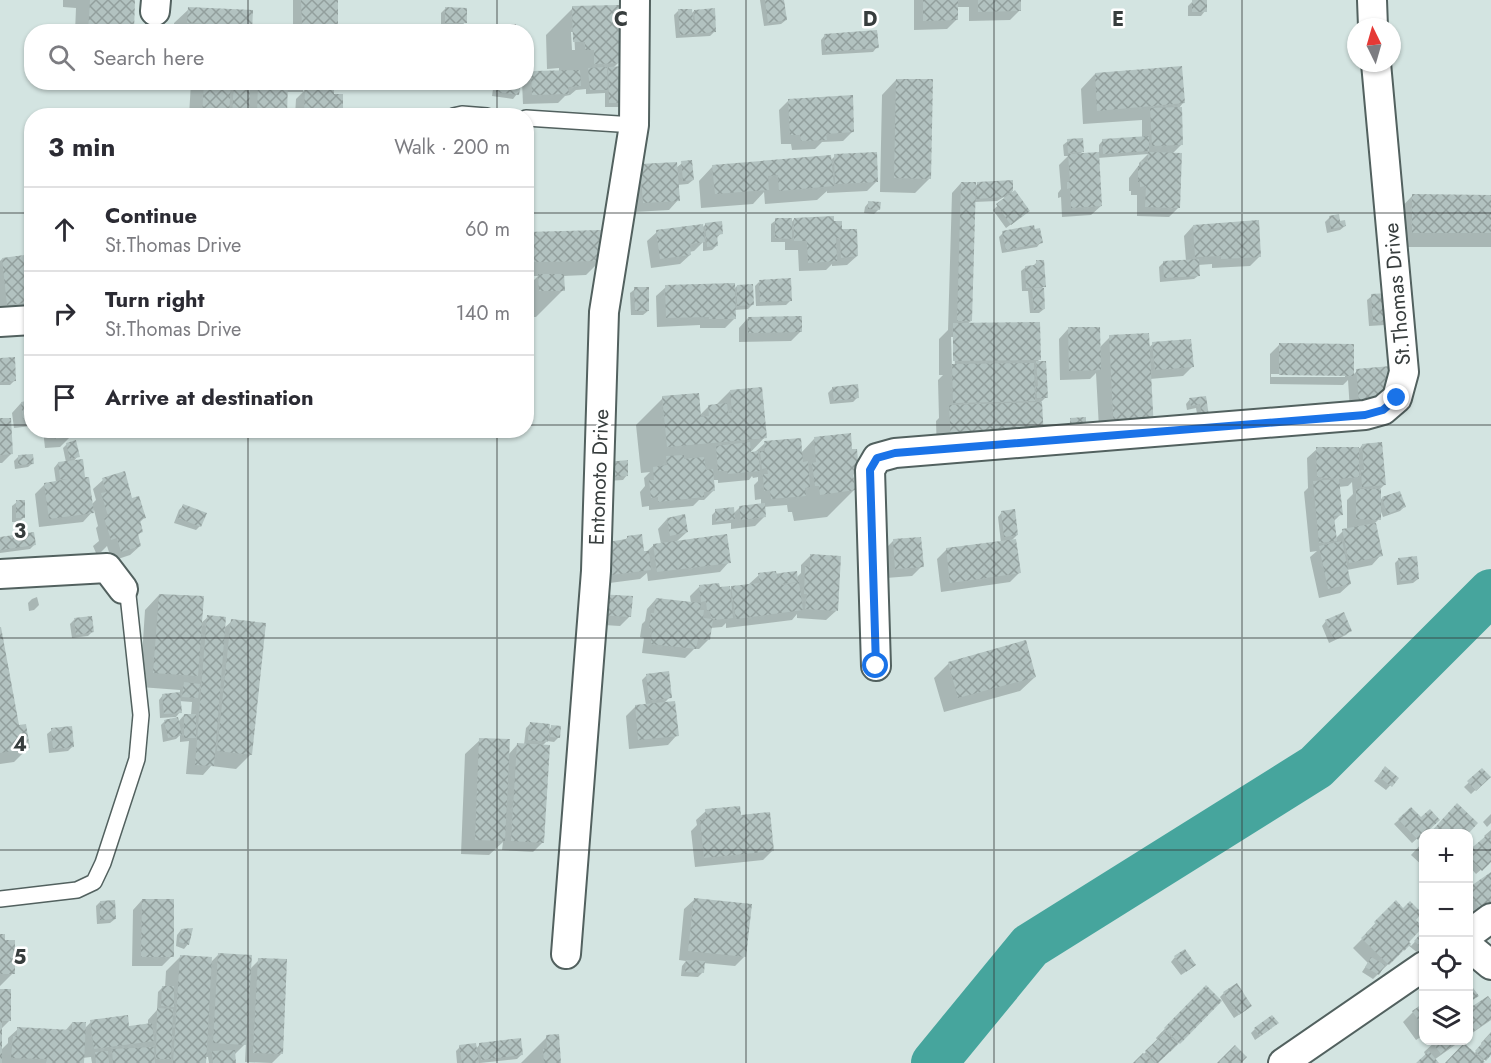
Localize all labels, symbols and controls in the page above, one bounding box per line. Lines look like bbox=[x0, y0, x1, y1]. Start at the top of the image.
text: C bbox=[614, 5, 628, 34]
text: D bbox=[863, 5, 877, 34]
text: E bbox=[1112, 5, 1124, 34]
north arrow bbox=[1347, 18, 1401, 72]
search box bbox=[24, 24, 534, 90]
icon: search bbox=[45, 41, 78, 74]
text: Search here bbox=[93, 41, 204, 73]
text: 3 min bbox=[48, 128, 115, 166]
text: Walk · 200 m bbox=[394, 133, 510, 162]
text: Continue bbox=[105, 199, 197, 231]
icon: ahead bbox=[48, 213, 81, 246]
text: 60 m bbox=[465, 215, 510, 244]
street label: St.Thomas Drive bbox=[1376, 221, 1418, 367]
text: St.Thomas Drive bbox=[105, 231, 241, 260]
text: Turn right bbox=[105, 283, 205, 315]
icon: right bbox=[48, 297, 81, 330]
text: 140 m bbox=[456, 299, 510, 328]
text: St.Thomas Drive bbox=[105, 315, 241, 344]
icon: arrive bbox=[48, 381, 81, 414]
text: Arrive at destination bbox=[105, 381, 314, 413]
route end bbox=[1383, 384, 1409, 410]
street label: Entomoto Drive bbox=[582, 408, 616, 546]
text: 3 bbox=[14, 517, 26, 546]
route start bbox=[862, 652, 888, 678]
text: 4 bbox=[13, 730, 27, 759]
map controls bbox=[1419, 829, 1473, 1045]
button: + bbox=[1419, 829, 1473, 883]
button: − bbox=[1419, 883, 1473, 937]
button: locate bbox=[1419, 937, 1473, 991]
text: 5 bbox=[14, 943, 27, 972]
button: layers bbox=[1419, 991, 1473, 1045]

